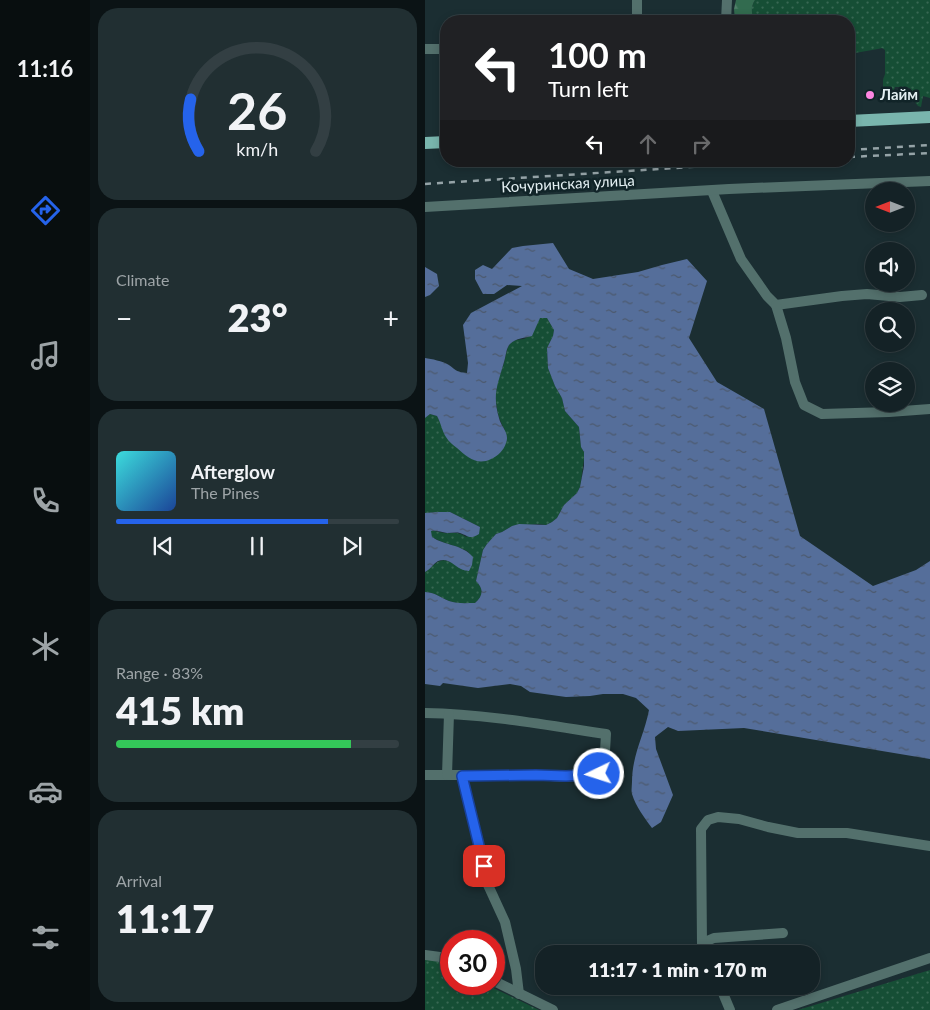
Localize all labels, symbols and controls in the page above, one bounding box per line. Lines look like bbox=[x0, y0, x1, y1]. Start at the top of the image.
text: 100 m bbox=[548, 33, 647, 75]
icon: left bbox=[465, 35, 530, 100]
text: 11:16 bbox=[17, 55, 73, 82]
text: Turn left bbox=[548, 75, 629, 102]
text: 26 bbox=[227, 79, 288, 141]
place label: Лайм bbox=[879, 85, 918, 103]
marker: Лайм bbox=[864, 89, 876, 101]
icon: left bbox=[581, 130, 609, 158]
icon: ahead bbox=[634, 130, 662, 158]
icon: right bbox=[687, 130, 715, 158]
text: km/h bbox=[237, 138, 278, 160]
street label: Кочуринская улица bbox=[501, 171, 635, 195]
north arrow bbox=[865, 182, 915, 232]
map controls bbox=[865, 182, 915, 412]
icon: directions bbox=[28, 193, 63, 228]
button: sound bbox=[865, 242, 915, 292]
text: Climate bbox=[116, 270, 169, 289]
text: 23° bbox=[228, 294, 287, 340]
text: − bbox=[116, 301, 132, 335]
text: + bbox=[383, 301, 399, 335]
button: search bbox=[865, 302, 915, 352]
icon: music bbox=[28, 338, 63, 373]
button: layers bbox=[865, 362, 915, 412]
text: Afterglow bbox=[191, 460, 275, 483]
icon: phone bbox=[28, 483, 63, 518]
text: The Pines bbox=[191, 483, 260, 502]
icon: previous bbox=[149, 532, 177, 560]
icon: pause bbox=[243, 532, 271, 560]
icon: next bbox=[338, 532, 366, 560]
icon: climate bbox=[28, 629, 63, 664]
text: Range · 83% bbox=[116, 663, 203, 682]
text: 415 km bbox=[116, 687, 244, 733]
position arrow bbox=[572, 747, 624, 799]
icon: car bbox=[28, 774, 63, 809]
pin bbox=[463, 845, 505, 887]
icon: arrive bbox=[470, 852, 498, 880]
text: Arrival bbox=[116, 871, 162, 890]
text: 11:17 bbox=[116, 895, 214, 941]
icon: filters bbox=[28, 920, 63, 955]
speed limit sign: 30 bbox=[440, 930, 505, 995]
text: 11:17 · 1 min · 170 m bbox=[588, 958, 767, 981]

